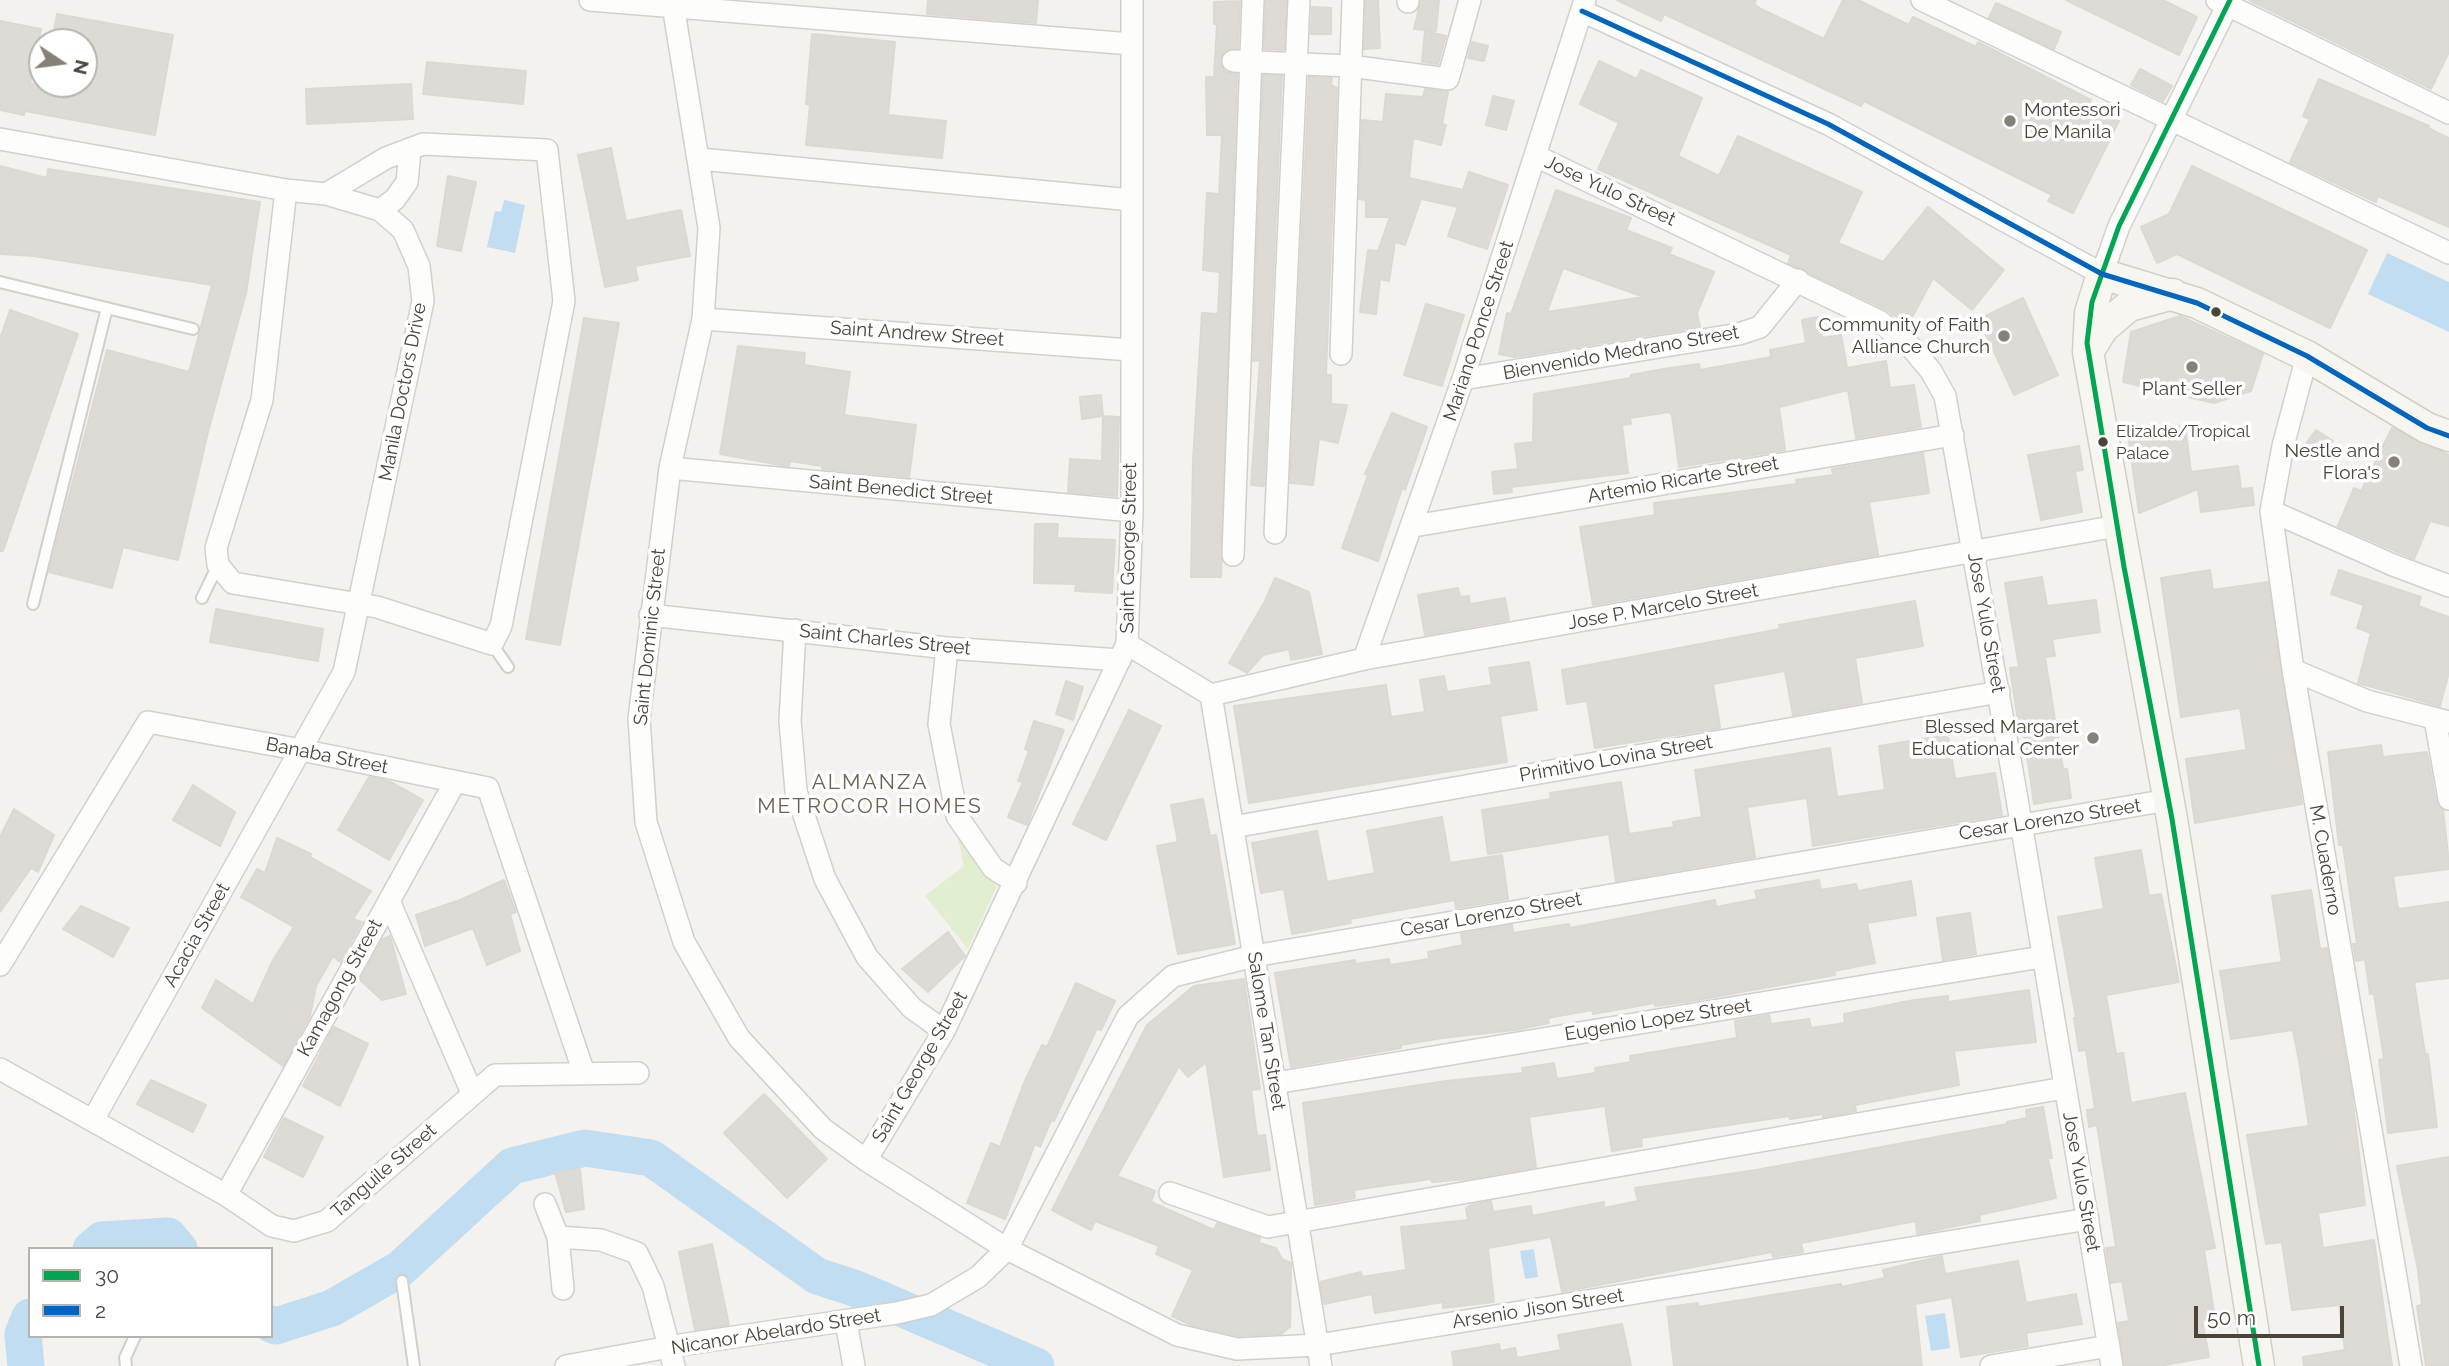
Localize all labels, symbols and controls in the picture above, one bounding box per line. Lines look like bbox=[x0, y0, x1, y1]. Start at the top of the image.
north arrow bbox=[28, 28, 98, 98]
text: N bbox=[69, 58, 94, 77]
place label: Montessori De Manila bbox=[2024, 99, 2121, 143]
marker: Montessori De Manila bbox=[2002, 113, 2018, 129]
street label: Jose Yulo Street bbox=[1541, 151, 1679, 231]
street label: Mariano Ponce Street bbox=[1439, 238, 1519, 424]
street label: Manila Doctors Drive bbox=[375, 301, 431, 483]
unlabelled marker bbox=[2209, 305, 2223, 319]
place label: Community of Faith Alliance Church bbox=[1819, 314, 1990, 358]
street label: Saint Andrew Street bbox=[829, 317, 1005, 351]
street label: Bienvenido Medrano Street bbox=[1501, 321, 1741, 385]
marker: Community of Faith Alliance Church bbox=[1996, 328, 2012, 344]
marker: Plant Seller bbox=[2184, 359, 2200, 375]
place label: Plant Seller bbox=[2142, 378, 2242, 400]
place label: Elizalde/Tropical Palace bbox=[2116, 422, 2250, 462]
marker: Elizalde/Tropical Palace bbox=[2096, 435, 2110, 449]
place label: Nestle and Flora's bbox=[2284, 440, 2380, 484]
street label: Artemio Ricarte Street bbox=[1586, 452, 1780, 508]
marker: Nestle and Flora's bbox=[2386, 454, 2402, 470]
street label: Saint George Street bbox=[1116, 462, 1142, 634]
street label: Saint Benedict Street bbox=[808, 471, 994, 509]
street label: Saint Dominic Street bbox=[629, 547, 671, 727]
street label: Jose Yulo Street bbox=[1962, 551, 2010, 695]
street label: Jose P. Marcelo Street bbox=[1566, 579, 1760, 635]
street label: Saint Charles Street bbox=[798, 620, 972, 660]
place label: Blessed Margaret Educational Center bbox=[1911, 716, 2079, 760]
marker: Blessed Margaret Educational Center bbox=[2085, 730, 2101, 746]
street label: Primitivo Lovina Street bbox=[1518, 731, 1714, 787]
street label: Banaba Street bbox=[264, 733, 390, 779]
district label: ALMANZA METROCOR HOMES bbox=[759, 770, 981, 820]
street label: Cesar Lorenzo Street bbox=[1957, 794, 2143, 846]
street label: M. Cuaderno bbox=[2304, 803, 2346, 917]
street label: Acacia Street bbox=[159, 879, 235, 991]
street label: Cesar Lorenzo Street bbox=[1398, 888, 1584, 942]
street label: Kamagong Street bbox=[293, 915, 387, 1061]
street label: Salome Tan Street bbox=[1242, 950, 1290, 1112]
street label: Saint George Street bbox=[867, 987, 973, 1147]
street label: Eugenio Lopez Street bbox=[1563, 994, 1753, 1046]
street label: Jose Yulo Street bbox=[2057, 1110, 2105, 1254]
street label: Tanguile Street bbox=[327, 1119, 441, 1223]
legend bbox=[28, 1247, 273, 1338]
text: 30 bbox=[95, 1263, 119, 1288]
street label: Arsenio Jison Street bbox=[1450, 1284, 1626, 1334]
scale bar bbox=[2197, 1292, 2348, 1336]
text: 2 bbox=[95, 1298, 106, 1323]
street label: Nicanor Abelardo Street bbox=[670, 1304, 882, 1360]
text: 50 m bbox=[2207, 1305, 2256, 1330]

